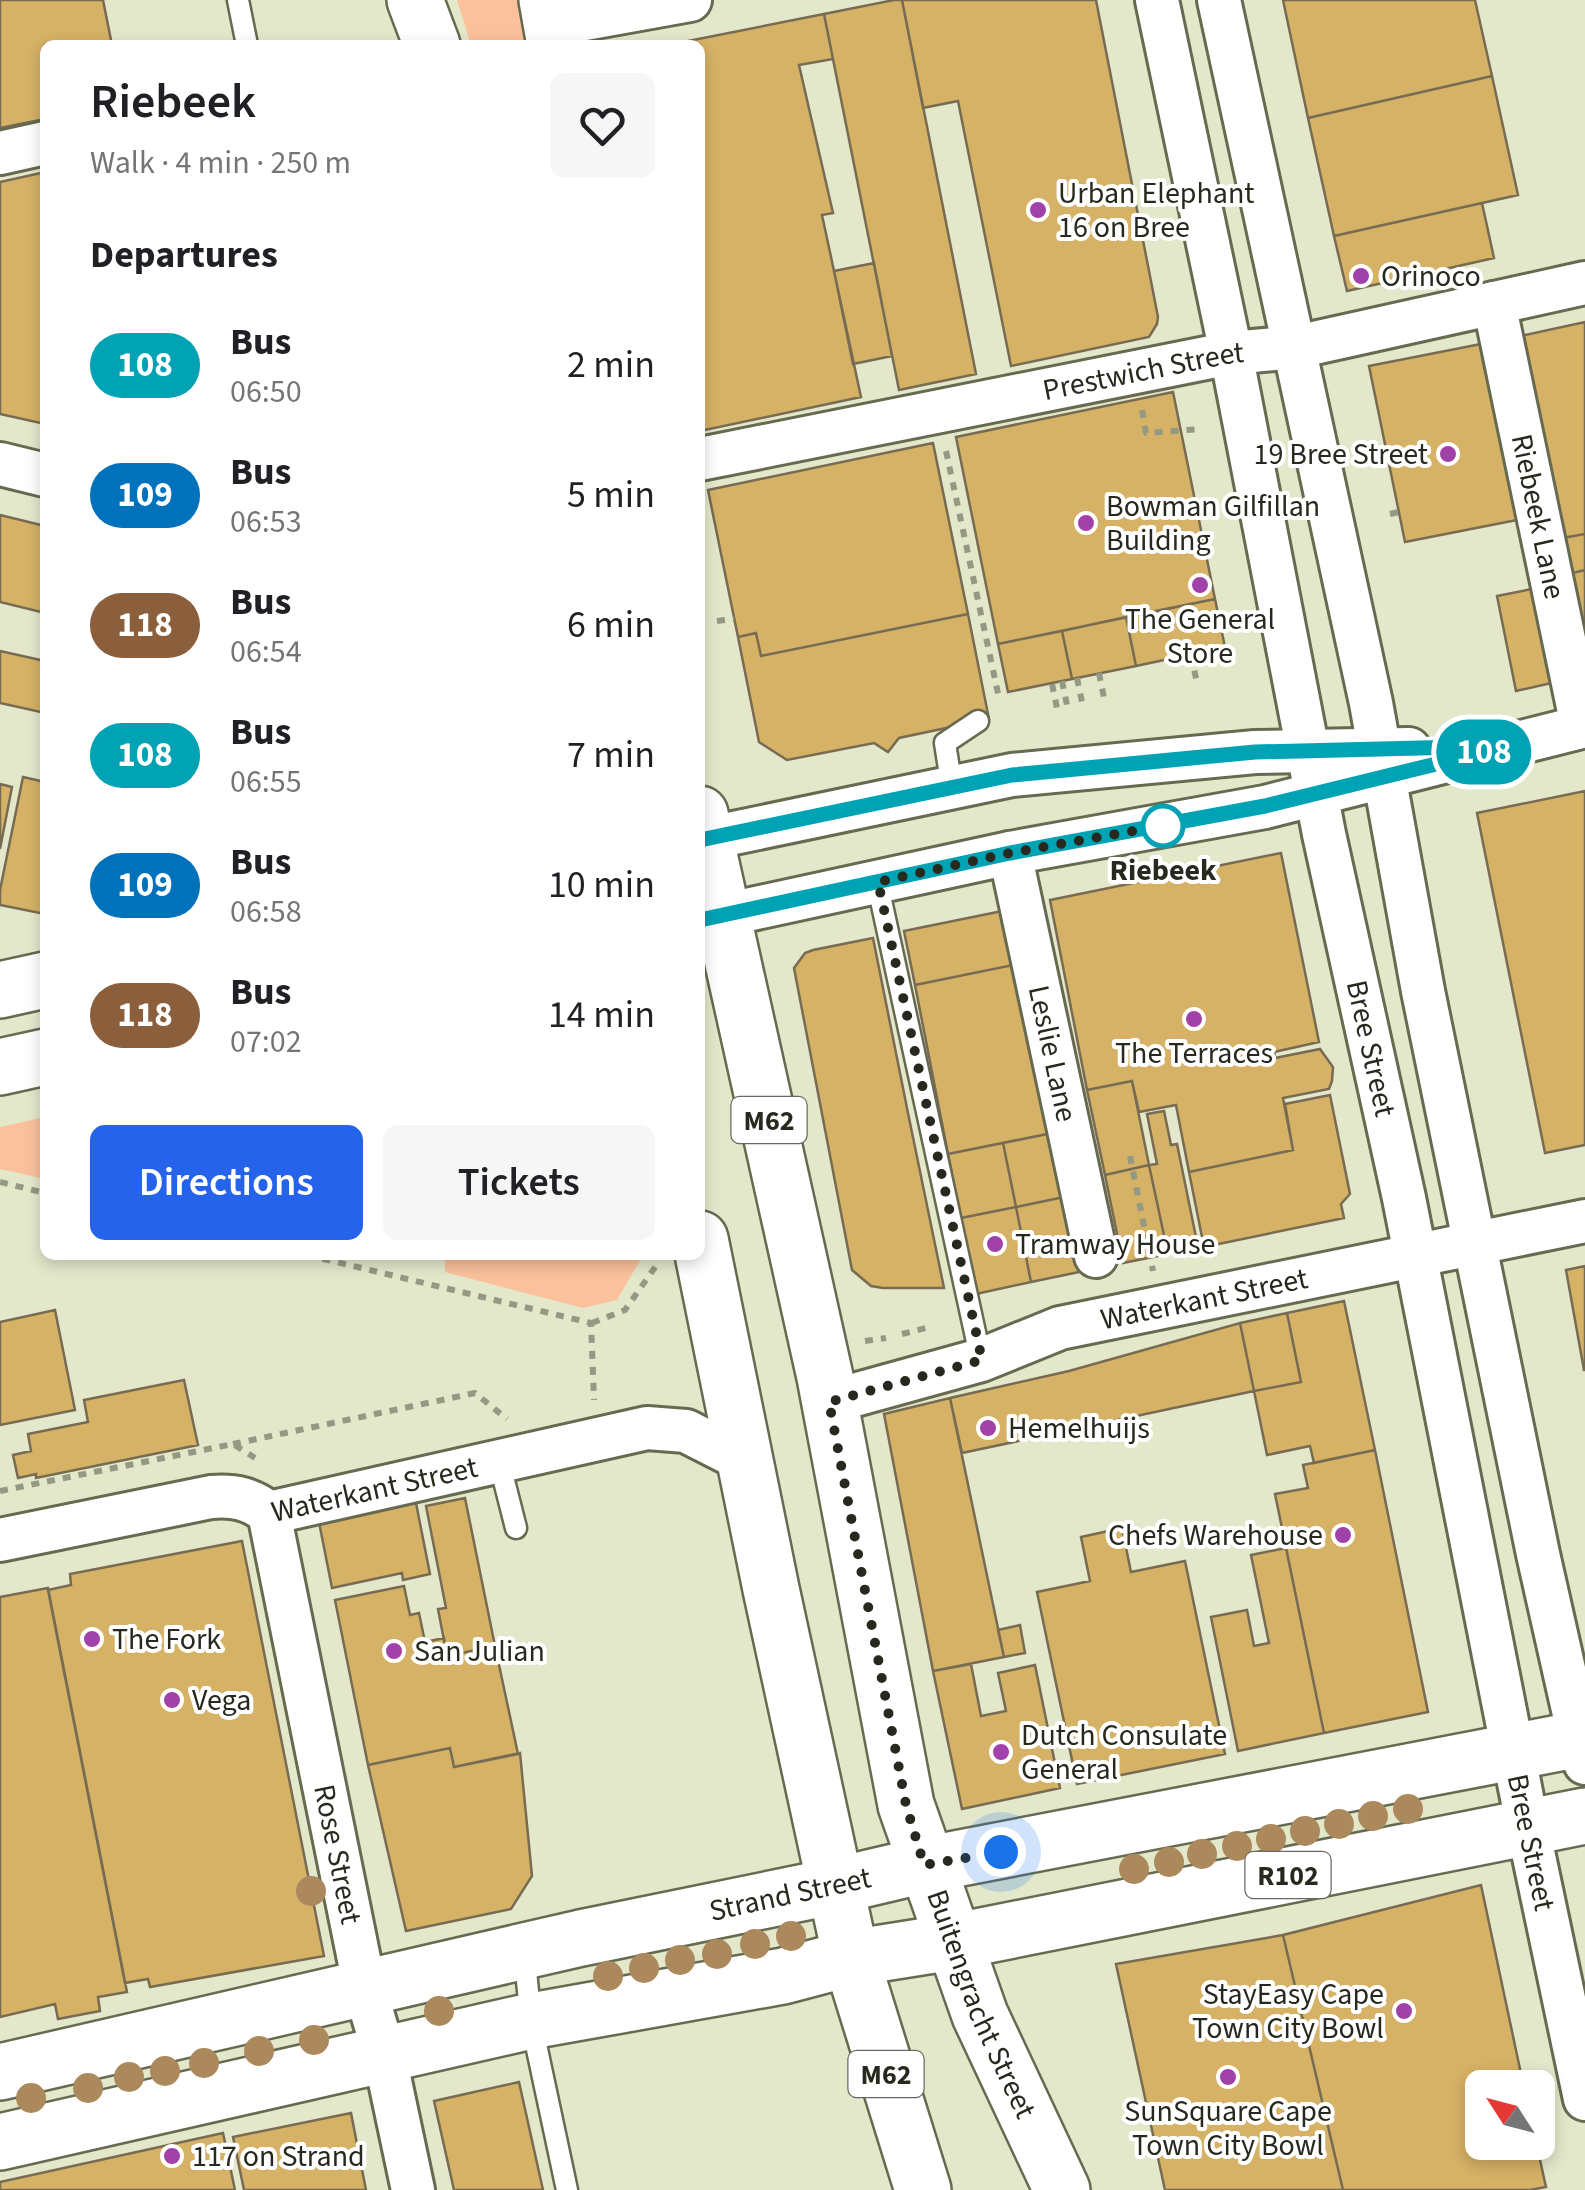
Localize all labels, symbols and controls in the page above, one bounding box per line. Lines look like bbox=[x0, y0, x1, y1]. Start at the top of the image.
text: Riebeek bbox=[90, 68, 256, 136]
button: heart bbox=[550, 73, 655, 178]
text: Walk · 4 min · 250 m bbox=[90, 140, 351, 186]
place label: Urban Elephant 16 on Bree bbox=[1058, 172, 1254, 249]
marker: Urban Elephant 16 on Bree bbox=[1027, 199, 1049, 221]
text: Departures bbox=[90, 228, 278, 282]
place label: Orinoco bbox=[1381, 255, 1481, 298]
marker: Orinoco bbox=[1350, 265, 1372, 287]
text: Bus bbox=[230, 315, 291, 369]
street label: Prestwich Street bbox=[1039, 331, 1246, 412]
text: 2 min bbox=[567, 338, 655, 392]
text: 108 bbox=[117, 340, 173, 390]
text: 06:50 bbox=[230, 369, 302, 415]
street label: Riebeek Lane bbox=[1500, 430, 1576, 603]
place label: 19 Bree Street bbox=[1254, 433, 1428, 476]
marker: 19 Bree Street bbox=[1437, 443, 1459, 465]
text: Bus bbox=[230, 445, 291, 499]
text: 5 min bbox=[567, 468, 655, 522]
text: 109 bbox=[117, 470, 173, 520]
place label: Bowman Gilfillan Building bbox=[1106, 485, 1320, 562]
text: 06:53 bbox=[230, 499, 302, 545]
marker: Bowman Gilfillan Building bbox=[1075, 512, 1097, 534]
marker: The General Store bbox=[1189, 574, 1211, 596]
text: Bus bbox=[230, 575, 291, 629]
text: 6 min bbox=[567, 598, 655, 652]
place label: The General Store bbox=[1125, 598, 1275, 675]
text: 118 bbox=[117, 600, 173, 650]
text: 06:54 bbox=[230, 629, 302, 675]
text: Bus bbox=[230, 705, 291, 759]
line badge: 108 bbox=[1426, 720, 1542, 784]
text: 108 bbox=[1456, 727, 1512, 777]
text: 7 min bbox=[567, 728, 655, 782]
text: 108 bbox=[117, 730, 173, 780]
text: 06:55 bbox=[230, 759, 302, 805]
marker: Riebeek bbox=[1142, 805, 1184, 847]
text: Bus bbox=[230, 835, 291, 889]
place label: Riebeek bbox=[1110, 849, 1217, 892]
text: 10 min bbox=[548, 858, 655, 912]
text: 109 bbox=[117, 860, 173, 910]
text: 06:58 bbox=[230, 889, 302, 935]
text: Bus bbox=[230, 965, 291, 1019]
street label: Bree Street bbox=[1335, 976, 1407, 1121]
street label: Leslie Lane bbox=[1017, 981, 1088, 1126]
text: 14 min bbox=[548, 988, 655, 1042]
text: 118 bbox=[117, 990, 173, 1040]
marker: The Terraces bbox=[1183, 1008, 1205, 1030]
text: 07:02 bbox=[230, 1019, 302, 1065]
place label: The Terraces bbox=[1115, 1032, 1273, 1075]
road number: M62 bbox=[732, 1097, 806, 1143]
button: Directions bbox=[90, 1125, 363, 1240]
button: Tickets bbox=[383, 1125, 655, 1240]
place label: Tramway House bbox=[1015, 1223, 1215, 1266]
marker: Tramway House bbox=[984, 1233, 1006, 1255]
street label: Waterkant Street bbox=[1097, 1257, 1312, 1341]
place label: Hemelhuijs bbox=[1008, 1407, 1150, 1450]
marker: Hemelhuijs bbox=[977, 1417, 999, 1439]
street label: Waterkant Street bbox=[267, 1446, 482, 1534]
place label: Chefs Warehouse bbox=[1108, 1514, 1323, 1557]
marker: Chefs Warehouse bbox=[1332, 1524, 1354, 1546]
place label: The Fork bbox=[112, 1618, 221, 1661]
marker: The Fork bbox=[81, 1628, 103, 1650]
place label: San Julian bbox=[414, 1630, 545, 1673]
marker: San Julian bbox=[383, 1640, 405, 1662]
place label: Vega bbox=[192, 1679, 251, 1722]
marker: Vega bbox=[161, 1689, 183, 1711]
place label: Dutch Consulate General bbox=[1021, 1714, 1227, 1791]
marker: Dutch Consulate General bbox=[990, 1741, 1012, 1763]
street label: Bree Street bbox=[1496, 1770, 1566, 1915]
street label: Rose Street bbox=[302, 1781, 372, 1928]
your location bbox=[976, 1827, 1026, 1877]
road number: R102 bbox=[1246, 1852, 1330, 1898]
street label: Strand Street bbox=[705, 1856, 875, 1933]
street label: Buitengracht Street bbox=[915, 1884, 1046, 2126]
place label: StayEasy Cape Town City Bowl bbox=[1192, 1973, 1384, 2050]
marker: StayEasy Cape Town City Bowl bbox=[1393, 2000, 1415, 2022]
road number: M62 bbox=[848, 2051, 924, 2097]
marker: SunSquare Cape Town City Bowl bbox=[1217, 2066, 1239, 2088]
north arrow bbox=[1465, 2070, 1555, 2160]
map controls bbox=[1465, 2070, 1555, 2160]
place label: SunSquare Cape Town City Bowl bbox=[1124, 2090, 1332, 2167]
place label: 117 on Strand bbox=[192, 2135, 365, 2178]
marker: 117 on Strand bbox=[161, 2145, 183, 2167]

